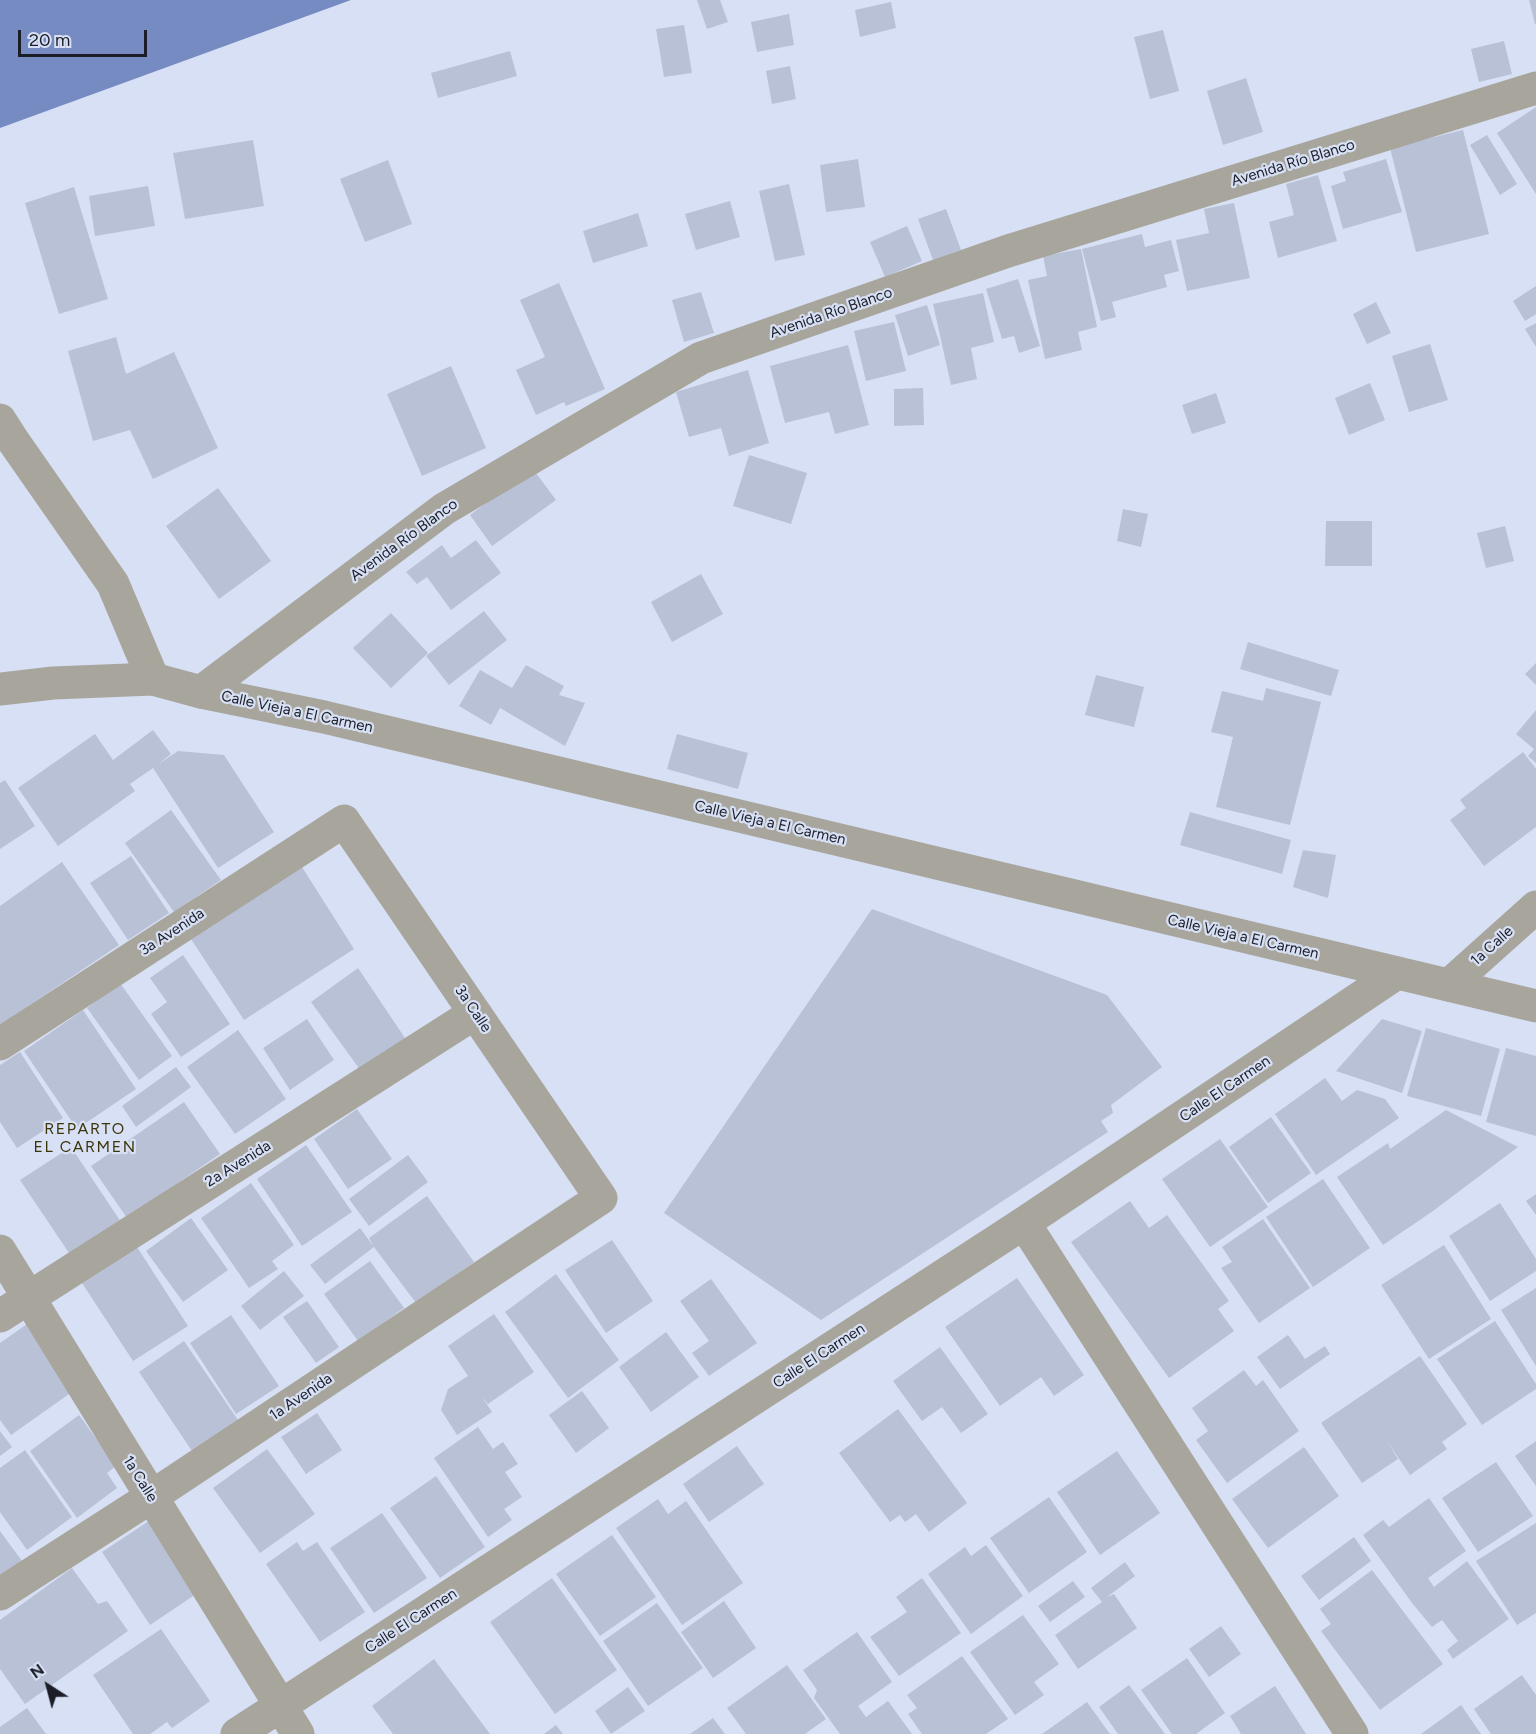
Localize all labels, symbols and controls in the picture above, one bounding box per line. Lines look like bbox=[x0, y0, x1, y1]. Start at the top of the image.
scale bar bbox=[21, 18, 150, 56]
text: 20 m bbox=[29, 29, 70, 51]
street label: Avenida Río Blanco bbox=[1229, 136, 1357, 190]
street label: Avenida Río Blanco bbox=[767, 284, 895, 342]
street label: Avenida Río Blanco bbox=[347, 495, 461, 585]
street label: Calle Vieja a El Carmen bbox=[220, 687, 374, 737]
street label: Calle Vieja a El Carmen bbox=[693, 797, 847, 849]
street label: 3a Avenida bbox=[136, 904, 208, 960]
street label: Calle Vieja a El Carmen bbox=[1166, 911, 1320, 963]
street label: 1a Calle bbox=[1467, 922, 1517, 970]
street label: 3a Calle bbox=[451, 982, 495, 1036]
street label: Calle El Carmen bbox=[1176, 1052, 1274, 1126]
district label: REPARTO EL CARMEN bbox=[33, 1119, 137, 1157]
street label: 2a Avenida bbox=[202, 1137, 274, 1191]
street label: Calle El Carmen bbox=[770, 1320, 868, 1392]
street label: 1a Avenida bbox=[266, 1370, 336, 1424]
street label: 1a Calle bbox=[119, 1453, 161, 1505]
street label: Calle El Carmen bbox=[362, 1585, 460, 1657]
north arrow bbox=[18, 1656, 78, 1716]
text: N bbox=[27, 1660, 48, 1682]

